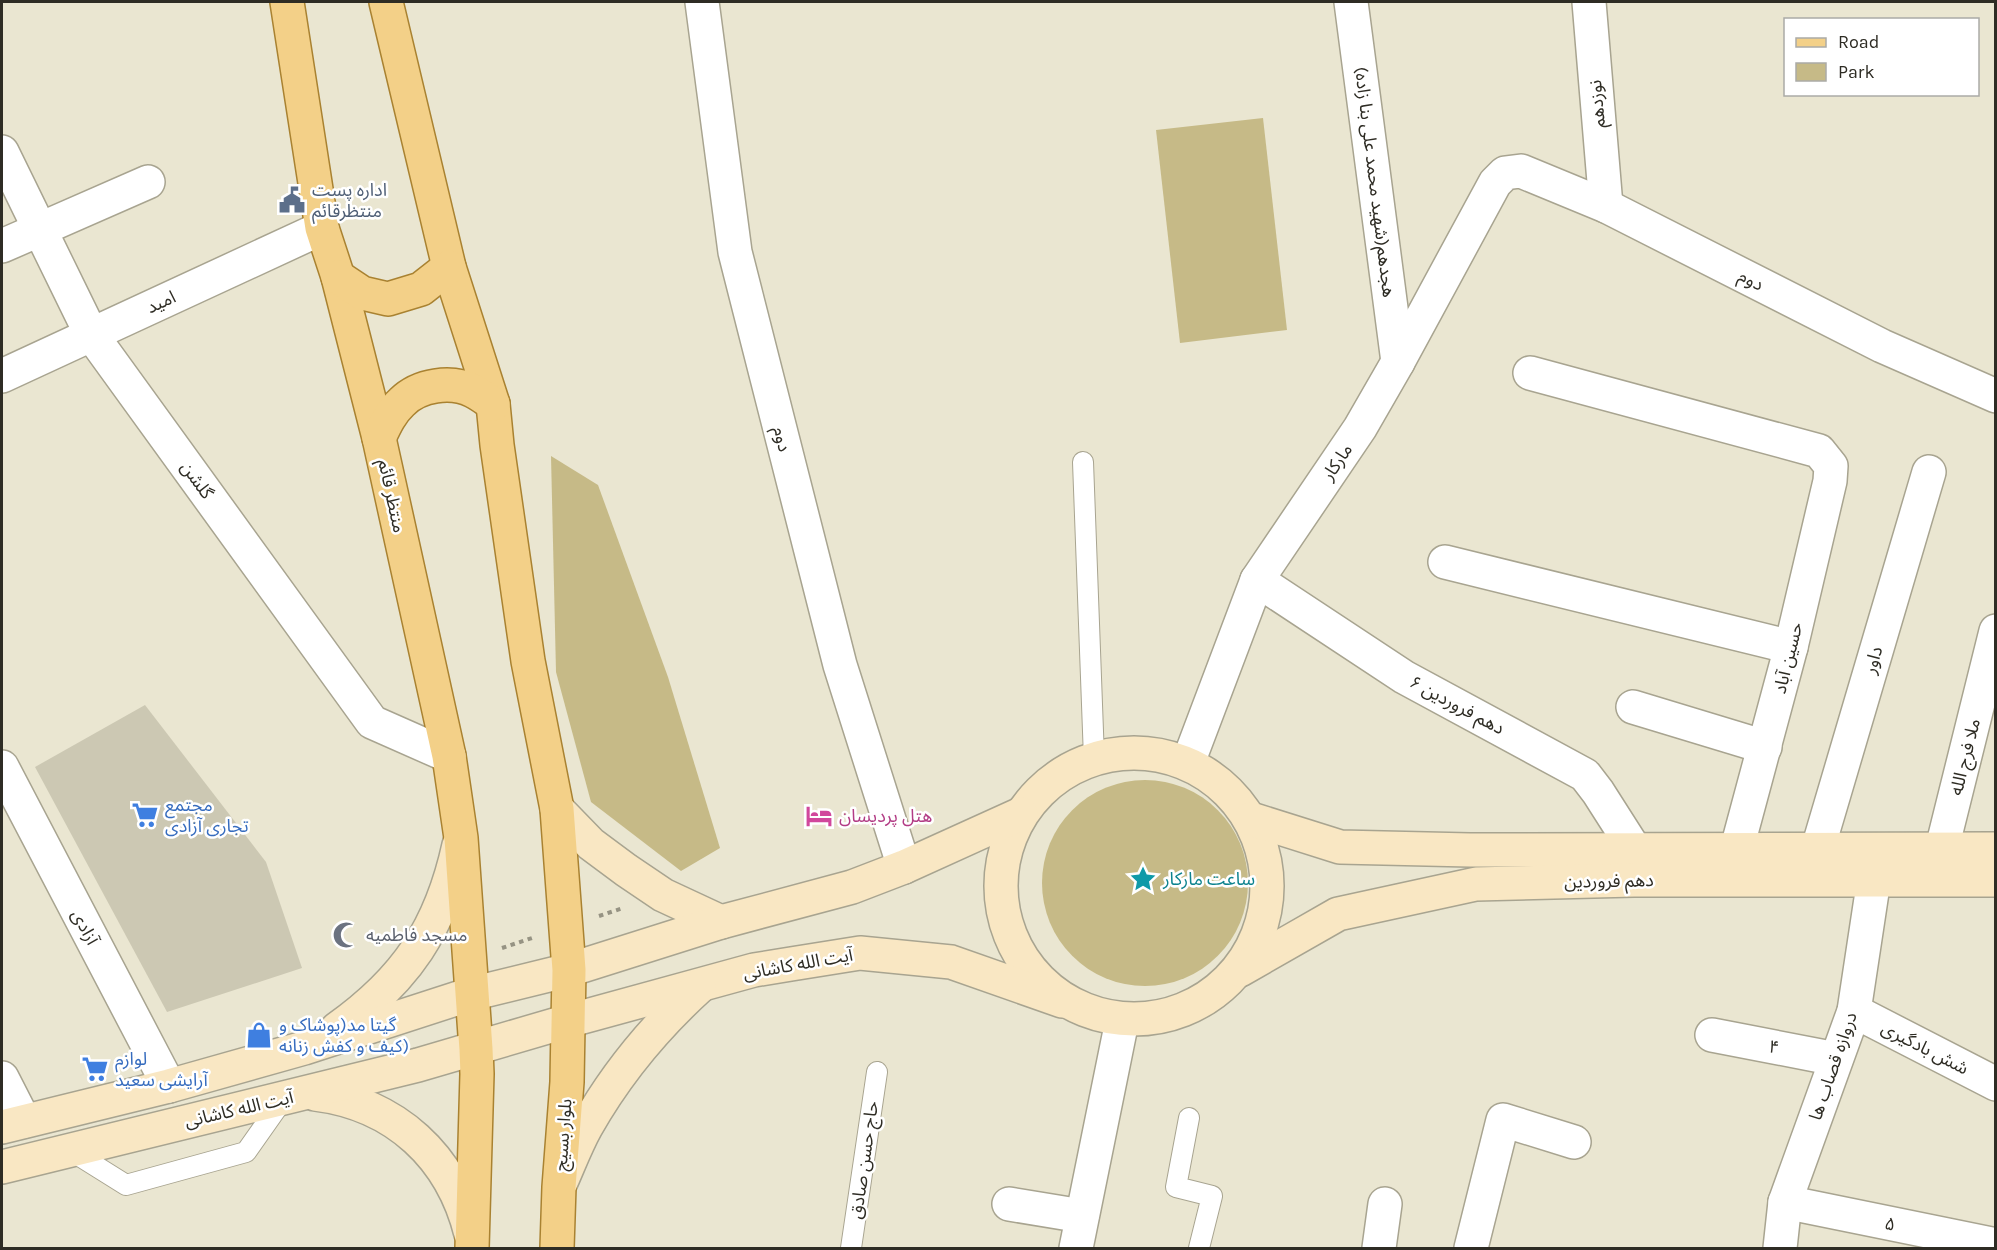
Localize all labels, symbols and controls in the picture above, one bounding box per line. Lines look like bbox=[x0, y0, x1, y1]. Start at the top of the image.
legend bbox=[1784, 18, 1979, 96]
text: Road bbox=[1838, 31, 1879, 53]
text: Park bbox=[1838, 61, 1875, 83]
street label: هجدهم(شهید محمد علی بنا زاده) bbox=[1348, 65, 1400, 299]
street label: نوزدهم bbox=[1584, 79, 1612, 129]
place label: اداره پست منتظرقائم bbox=[312, 179, 387, 224]
public building icon: اداره پست منتظرقائم bbox=[277, 185, 307, 215]
street label: دوم bbox=[1733, 264, 1767, 298]
street label: امید bbox=[143, 286, 179, 318]
street label: دوم bbox=[765, 424, 796, 455]
street label: مارکار bbox=[1316, 439, 1357, 485]
street label: گلشن bbox=[176, 457, 218, 504]
street label: منتظر قائم bbox=[372, 457, 411, 535]
street label: حسین آباد bbox=[1769, 620, 1807, 696]
street label: داور bbox=[1858, 644, 1887, 677]
street label: دهم فروردین ۶ bbox=[1405, 671, 1508, 741]
street label: ملا فرج الله bbox=[1945, 716, 1987, 798]
place label: مجتمع تجاری آزادی bbox=[165, 794, 249, 837]
supermarket icon: مجتمع تجاری آزادی bbox=[130, 800, 160, 830]
hotel icon: هتل پردیسان bbox=[804, 801, 834, 831]
place label: هتل پردیسان bbox=[839, 805, 932, 827]
place icon: ساعت مارکار bbox=[1128, 864, 1158, 894]
place label: ساعت مارکار bbox=[1162, 868, 1255, 890]
street label: دهم فروردین bbox=[1564, 869, 1654, 895]
street label: آزادی bbox=[67, 906, 104, 949]
mosque icon: مسجد فاطمیه bbox=[331, 920, 361, 950]
place label: مسجد فاطمیه bbox=[366, 924, 467, 946]
street label: آیت الله کاشانی bbox=[741, 943, 855, 984]
street label: دروازه قصاب ها bbox=[1804, 1009, 1862, 1123]
place label: گیتا مد(پوشاک و کیف و کفش زنانه) bbox=[279, 1014, 409, 1057]
street label: شش بادگیری bbox=[1878, 1017, 1972, 1079]
shop icon: گیتا مد(پوشاک و کیف و کفش زنانه) bbox=[244, 1020, 274, 1050]
street label: ۴ bbox=[1767, 1035, 1781, 1059]
place label: لوازم آرایشی سعید bbox=[115, 1048, 208, 1091]
supermarket icon: لوازم آرایشی سعید bbox=[80, 1054, 110, 1084]
street label: آیت الله کاشانی bbox=[182, 1086, 296, 1132]
street label: بلوار بسیج bbox=[549, 1098, 578, 1172]
street label: حاج حسن صادق bbox=[845, 1100, 885, 1221]
street label: ۵ bbox=[1883, 1212, 1897, 1236]

